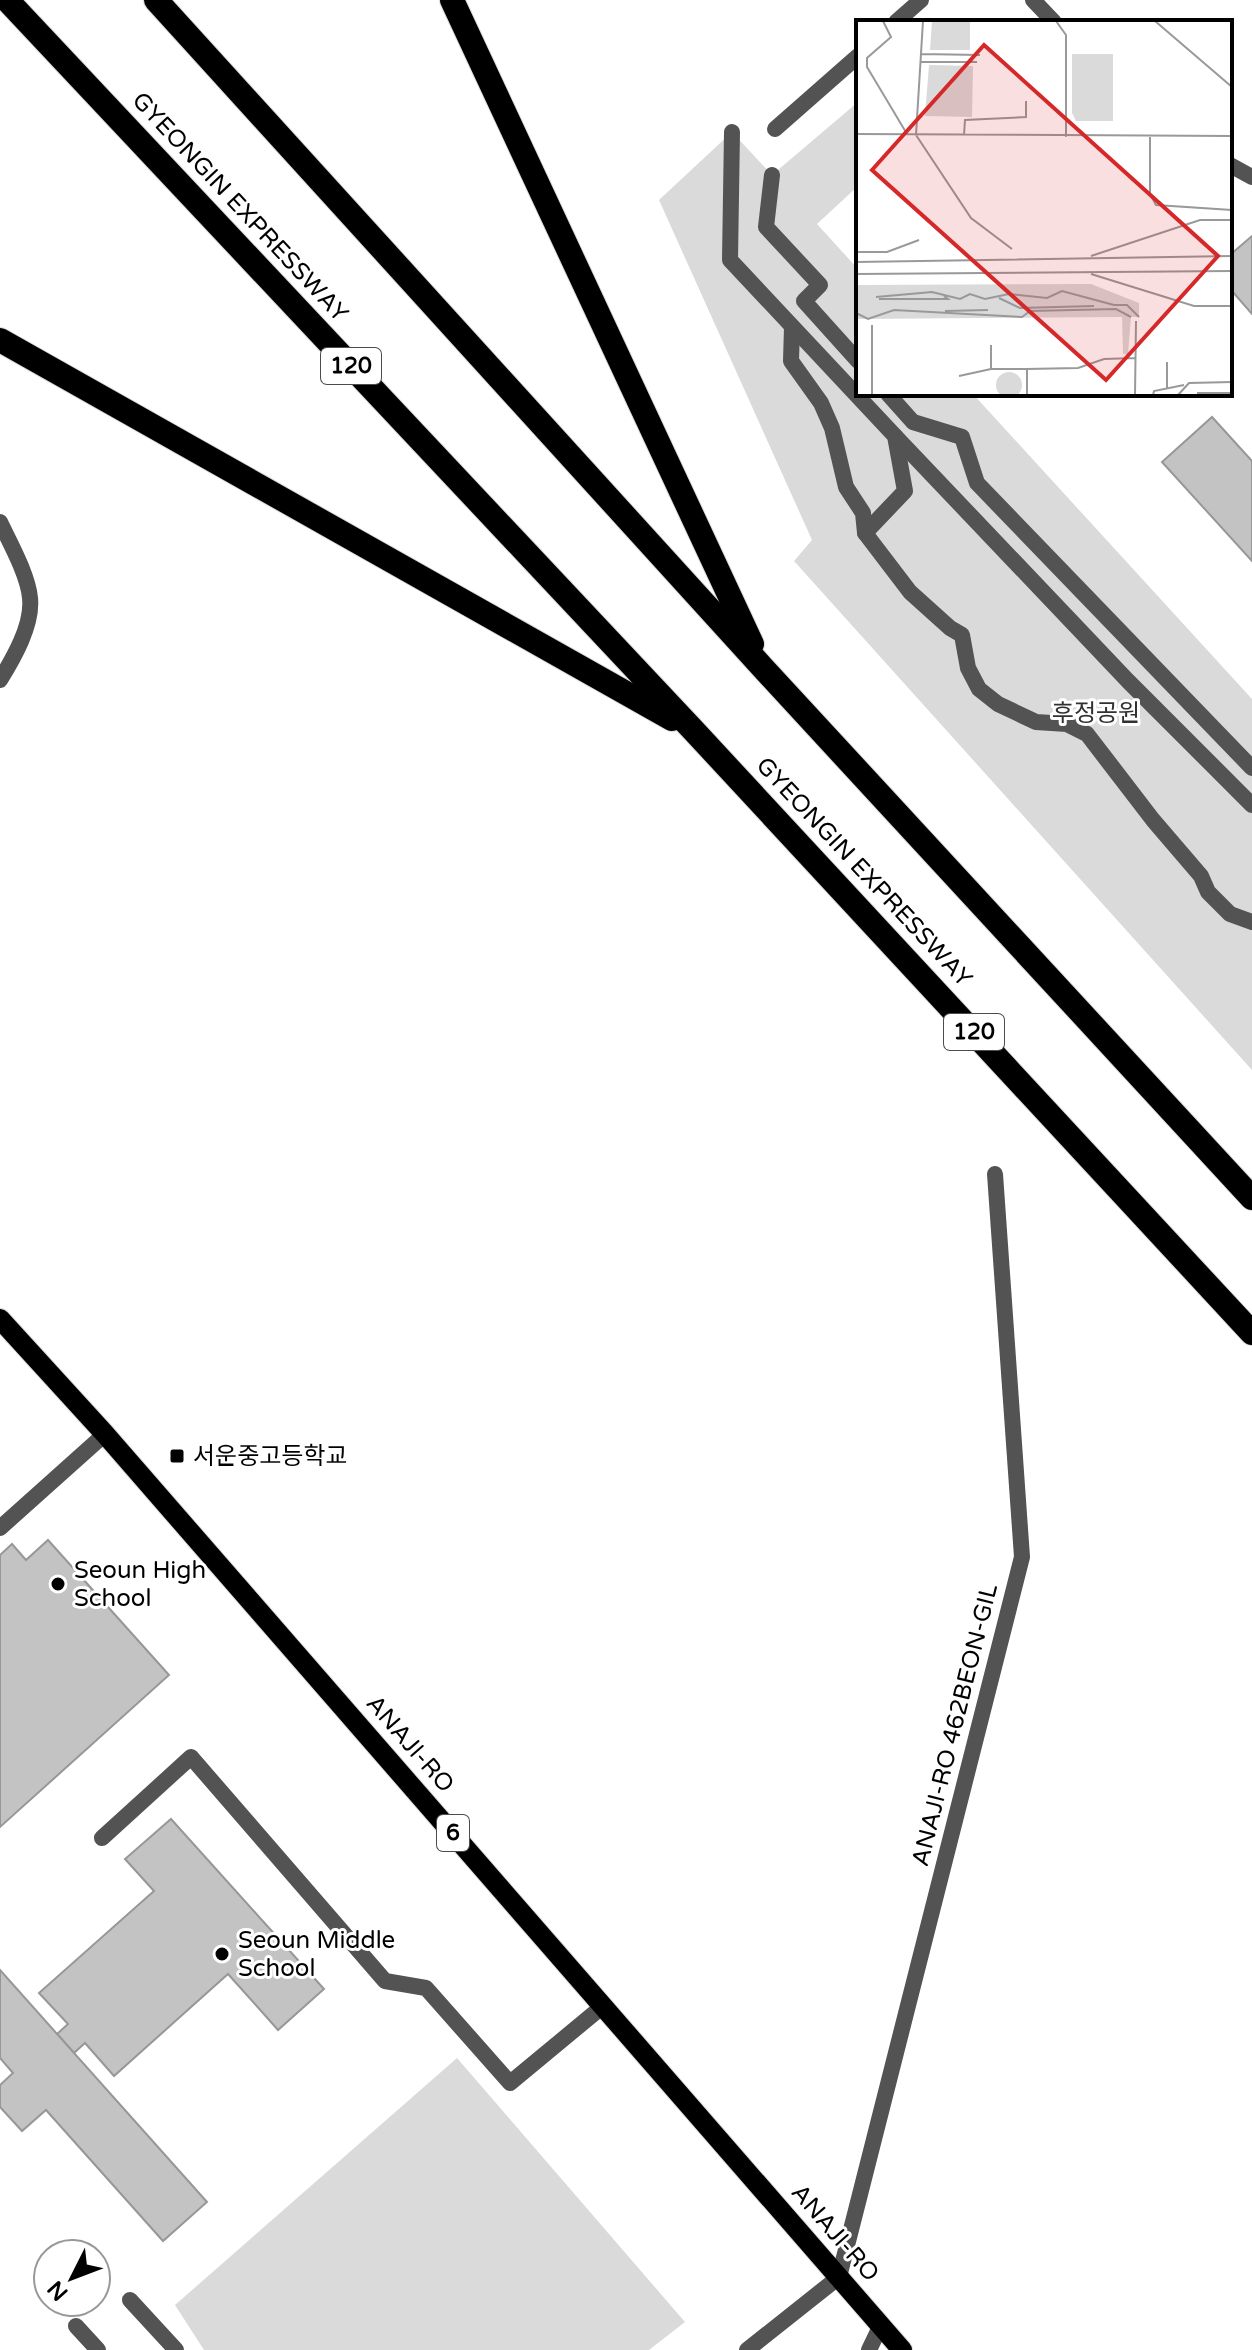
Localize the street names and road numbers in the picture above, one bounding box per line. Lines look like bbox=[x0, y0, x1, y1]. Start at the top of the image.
street label: GYEONGIN EXPRESSWAY bbox=[126, 86, 354, 328]
road number: 120 bbox=[321, 348, 381, 384]
street label: GYEONGIN EXPRESSWAY bbox=[750, 751, 978, 993]
road number: 120 bbox=[944, 1014, 1004, 1050]
street label: ANAJI-RO 462BEON-GIL bbox=[906, 1581, 1004, 1869]
street label: ANAJI-RO bbox=[360, 1689, 460, 1799]
road number: 6 bbox=[437, 1815, 469, 1851]
street label: ANAJI-RO bbox=[785, 2178, 885, 2288]

